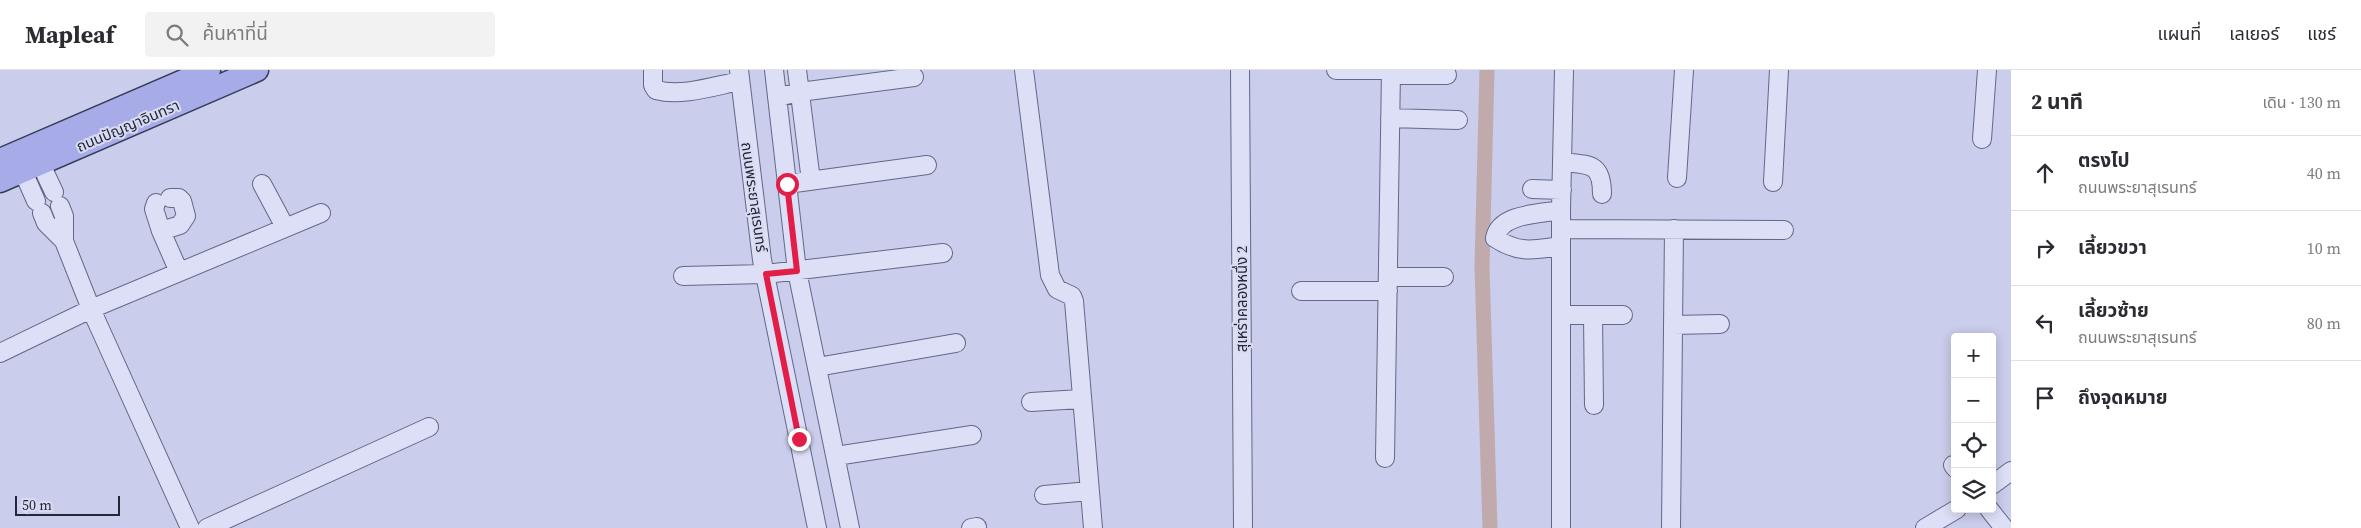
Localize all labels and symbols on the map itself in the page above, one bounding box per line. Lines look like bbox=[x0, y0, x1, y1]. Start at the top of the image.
street label: ถนนปัญญาอินทรา bbox=[73, 94, 183, 157]
street label: ถนนพระยาสุเรนทร์ bbox=[736, 140, 773, 254]
route start bbox=[776, 173, 799, 196]
street label: สุเหร่าคลองหนึ่ง 2 bbox=[1231, 246, 1252, 352]
route end bbox=[788, 428, 811, 451]
scale bar bbox=[15, 493, 120, 516]

